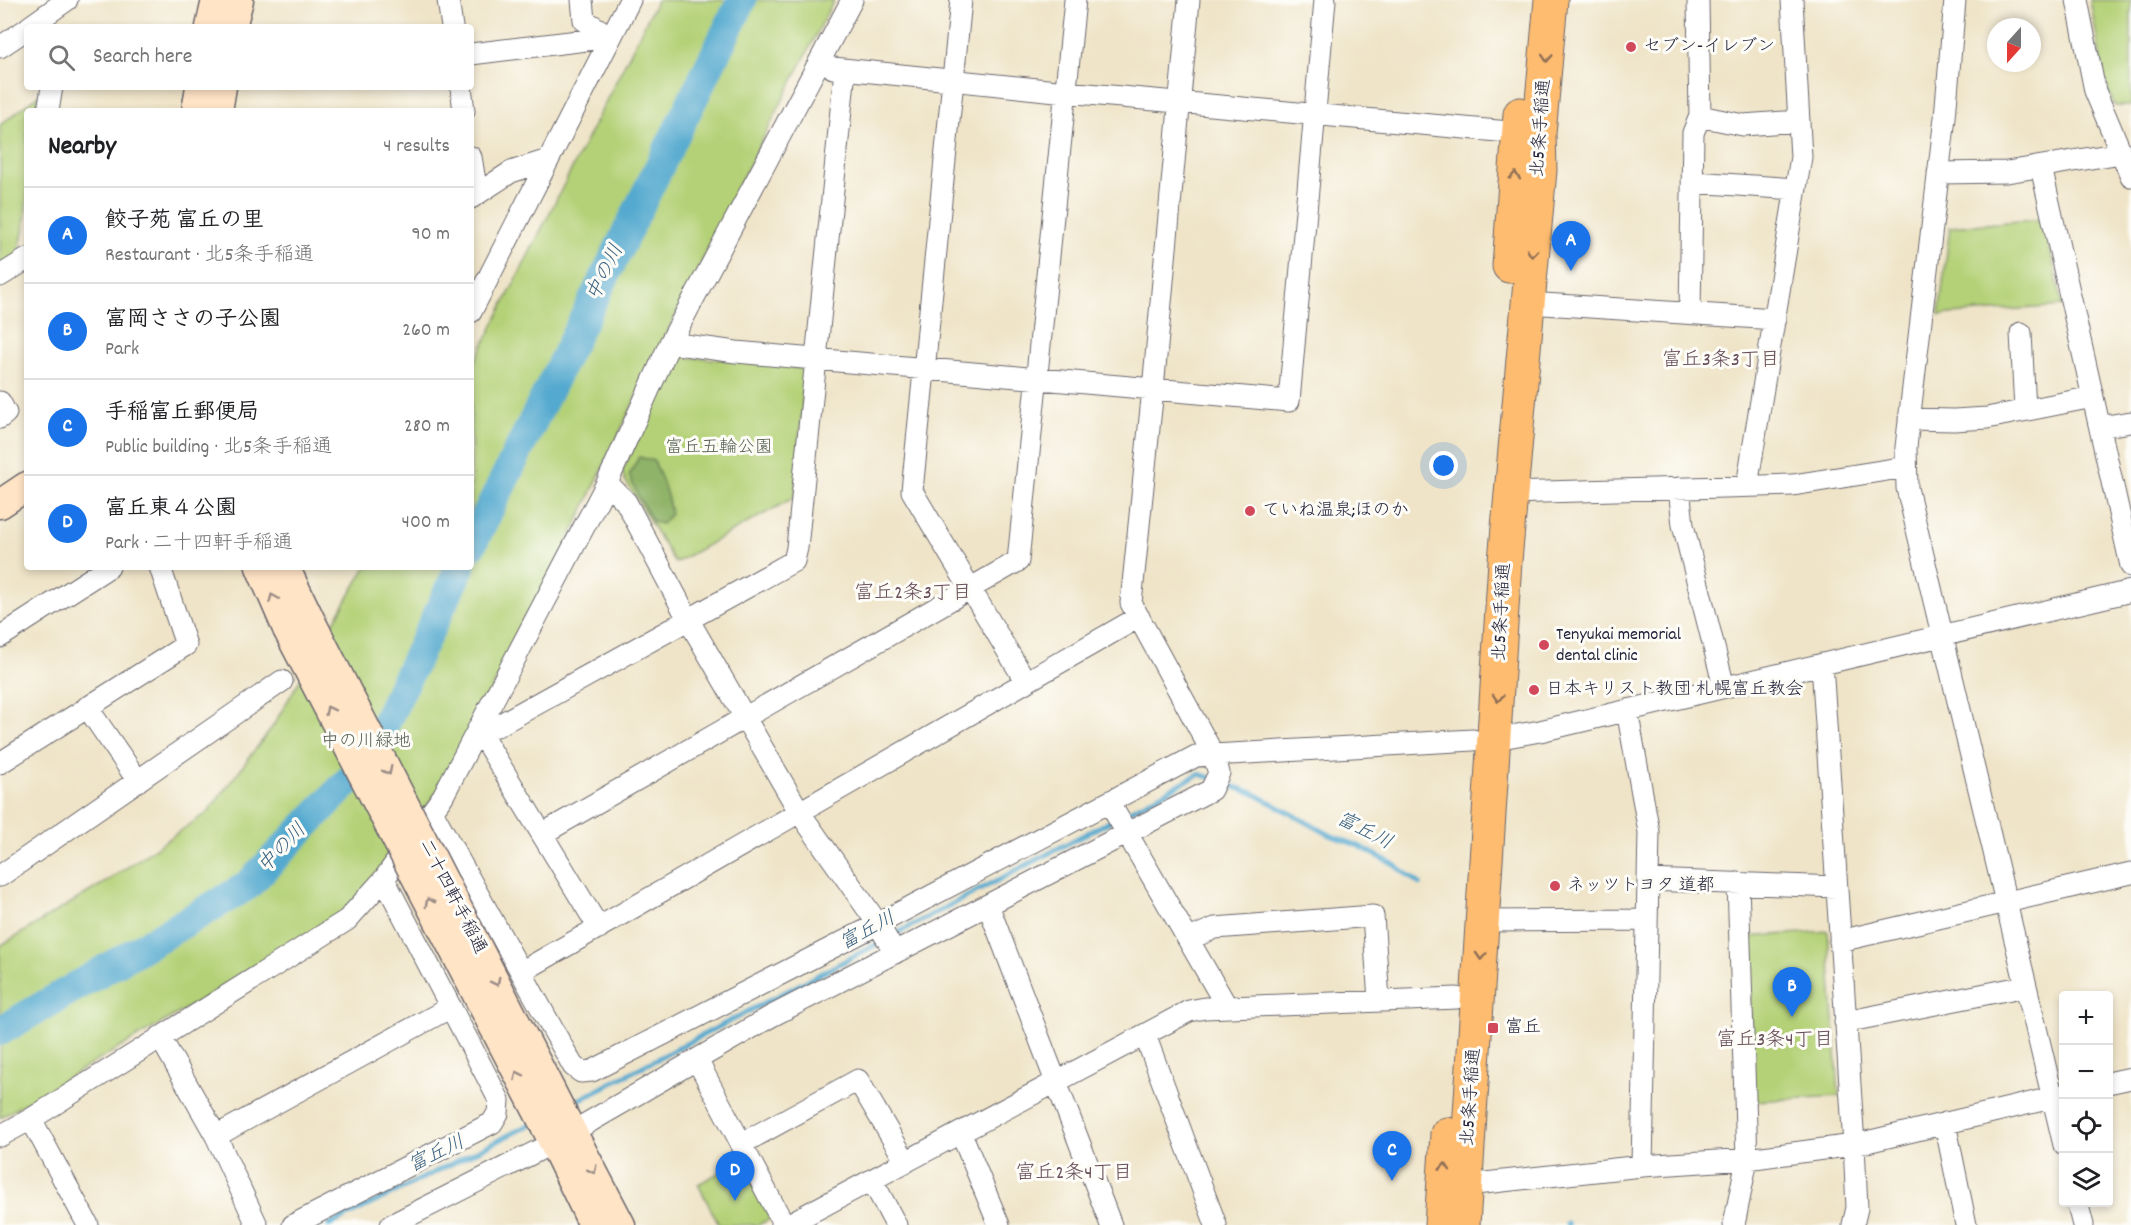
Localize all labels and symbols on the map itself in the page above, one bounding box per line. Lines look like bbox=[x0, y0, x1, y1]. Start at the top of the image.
north arrow bbox=[1987, 18, 2041, 72]
place label: セブン-イレブン bbox=[1643, 35, 1775, 60]
marker: セブン-イレブン bbox=[1624, 40, 1638, 54]
one-way arrow bbox=[1541, 54, 1554, 63]
street label: 北5条手稲通 bbox=[1526, 78, 1558, 178]
one-way arrow bbox=[1508, 172, 1521, 181]
pin: A bbox=[1552, 222, 1590, 271]
water label: 中の川 bbox=[580, 240, 632, 306]
one-way arrow bbox=[1526, 248, 1539, 257]
district label: 富丘3条3丁目 bbox=[1662, 347, 1780, 375]
park label: 富丘五輪公園 bbox=[665, 436, 773, 461]
your location bbox=[1429, 451, 1458, 480]
place label: ていね温泉;ほのか bbox=[1262, 499, 1409, 524]
marker: ていね温泉;ほのか bbox=[1243, 504, 1257, 518]
street label: 北5条手稲通 bbox=[1488, 562, 1518, 662]
district label: 富丘2条3丁目 bbox=[854, 580, 972, 608]
one-way arrow bbox=[269, 593, 281, 604]
place label: Tenyukai memorial dental clinic bbox=[1556, 623, 1682, 669]
marker: Tenyukai memorial dental clinic bbox=[1537, 638, 1551, 652]
place label: 日本キリスト教団 札幌富丘教会 bbox=[1546, 678, 1804, 703]
marker: 日本キリスト教団 札幌富丘教会 bbox=[1527, 683, 1541, 697]
one-way arrow bbox=[1492, 694, 1505, 703]
one-way arrow bbox=[325, 706, 336, 716]
park label: 中の川緑地 bbox=[321, 730, 411, 755]
one-way arrow bbox=[380, 764, 392, 775]
water label: 富丘川 bbox=[1331, 806, 1397, 858]
water label: 中の川 bbox=[252, 818, 314, 880]
street label: 二十四軒手稲通 bbox=[412, 835, 492, 959]
place label: ネッツトヨタ 道都 bbox=[1567, 874, 1714, 899]
marker: ネッツトヨタ 道都 bbox=[1548, 879, 1562, 893]
one-way arrow bbox=[424, 897, 436, 908]
water label: 富丘川 bbox=[835, 906, 901, 958]
one-way arrow bbox=[1475, 951, 1488, 960]
pin: B bbox=[1772, 968, 1812, 1017]
one-way arrow bbox=[488, 975, 500, 986]
place label: 富丘 bbox=[1505, 1016, 1541, 1041]
marker: 富丘 bbox=[1486, 1021, 1500, 1035]
district label: 富丘3条4丁目 bbox=[1716, 1027, 1834, 1055]
street label: 北5条手稲通 bbox=[1456, 1047, 1488, 1147]
one-way arrow bbox=[514, 1070, 526, 1081]
water label: 富丘川 bbox=[404, 1129, 470, 1181]
pin: C bbox=[1372, 1132, 1412, 1181]
pin: D bbox=[716, 1152, 754, 1201]
district label: 富丘2条4丁目 bbox=[1015, 1160, 1133, 1188]
one-way arrow bbox=[1438, 1162, 1451, 1171]
one-way arrow bbox=[585, 1163, 597, 1174]

